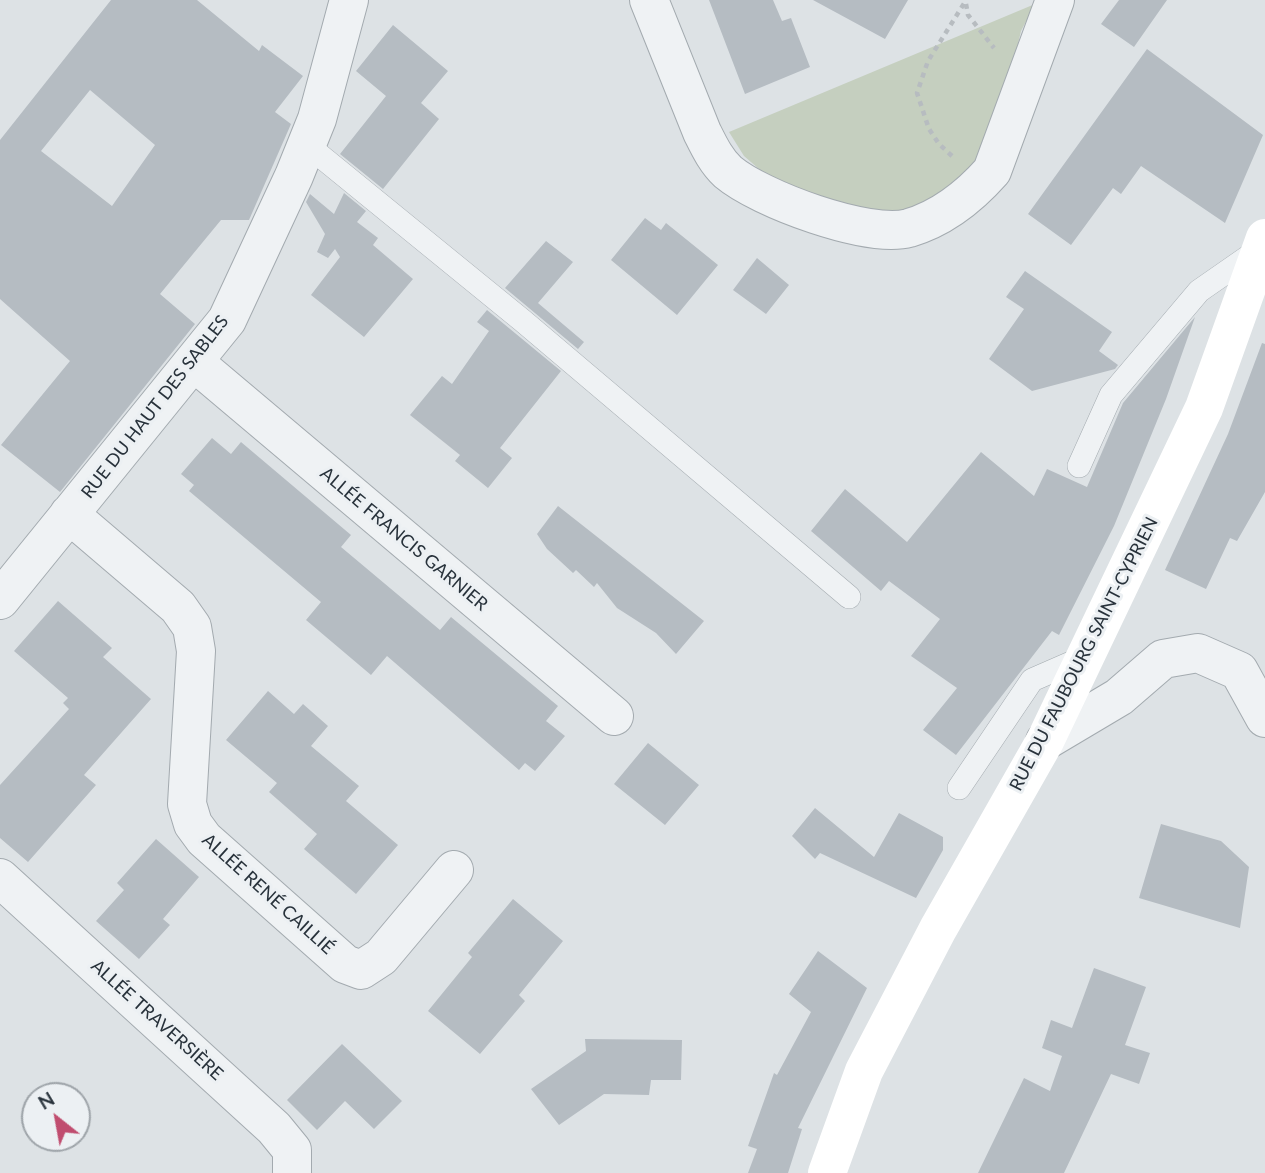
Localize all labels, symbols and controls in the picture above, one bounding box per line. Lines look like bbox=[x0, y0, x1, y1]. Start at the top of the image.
street label: RUE DU HAUT DES SABLES bbox=[77, 311, 233, 503]
street label: ALLÉE FRANCIS GARNIER bbox=[316, 463, 492, 615]
street label: RUE DU FAUBOURG SAINT-CYPRIEN bbox=[1005, 513, 1163, 795]
street label: ALLÉE RENÉ CAILLIÉ bbox=[198, 829, 338, 959]
street label: ALLÉE TRAVERSIÈRE bbox=[87, 955, 227, 1085]
north arrow bbox=[21, 1082, 91, 1152]
text: N bbox=[34, 1087, 58, 1114]

